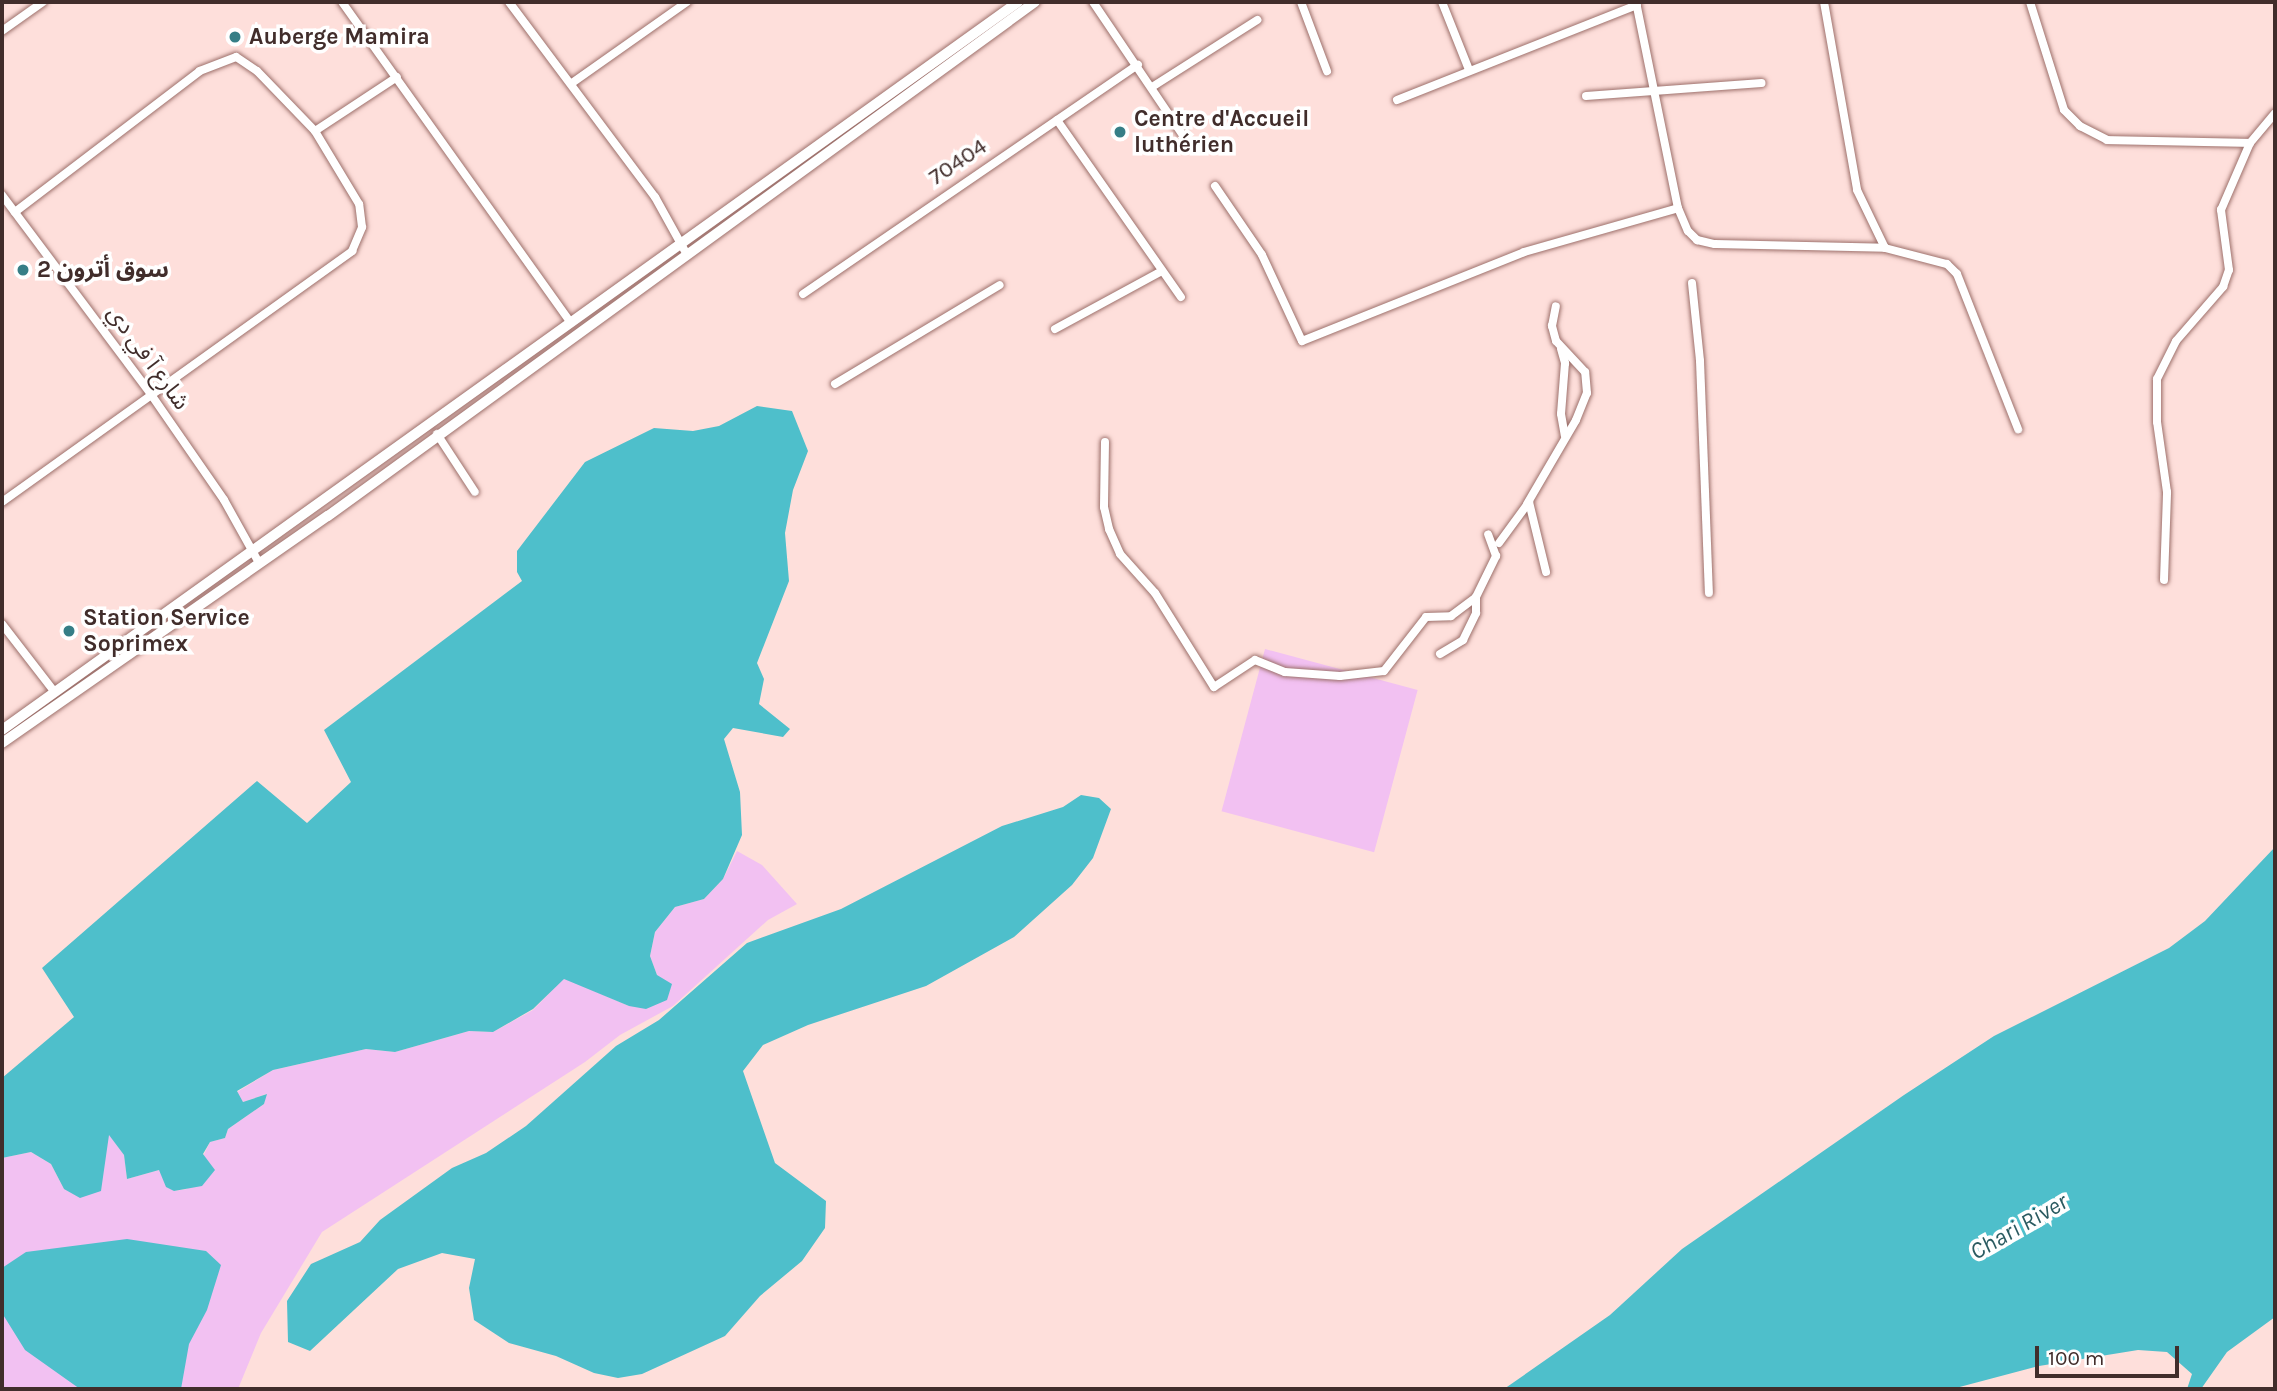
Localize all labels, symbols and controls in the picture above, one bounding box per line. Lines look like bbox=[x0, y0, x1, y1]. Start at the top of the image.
place label: Auberge Mamira bbox=[249, 23, 430, 51]
marker: Auberge Mamira bbox=[227, 29, 243, 45]
place label: Centre d'Accueil luthérien bbox=[1134, 105, 1309, 159]
marker: Centre d'Accueil luthérien bbox=[1112, 124, 1128, 140]
street label: 70404 bbox=[924, 133, 992, 191]
place label: سوق أترون 2 bbox=[37, 256, 169, 284]
marker: سوق أترون 2 bbox=[15, 262, 31, 278]
street label: شارع آ في دي bbox=[101, 300, 195, 416]
place label: Station Service Soprimex bbox=[83, 604, 250, 658]
marker: Station Service Soprimex bbox=[61, 623, 77, 639]
water label: Chari River bbox=[1965, 1187, 2073, 1267]
scale bar bbox=[2039, 1332, 2182, 1376]
text: 100 m bbox=[2048, 1346, 2105, 1370]

